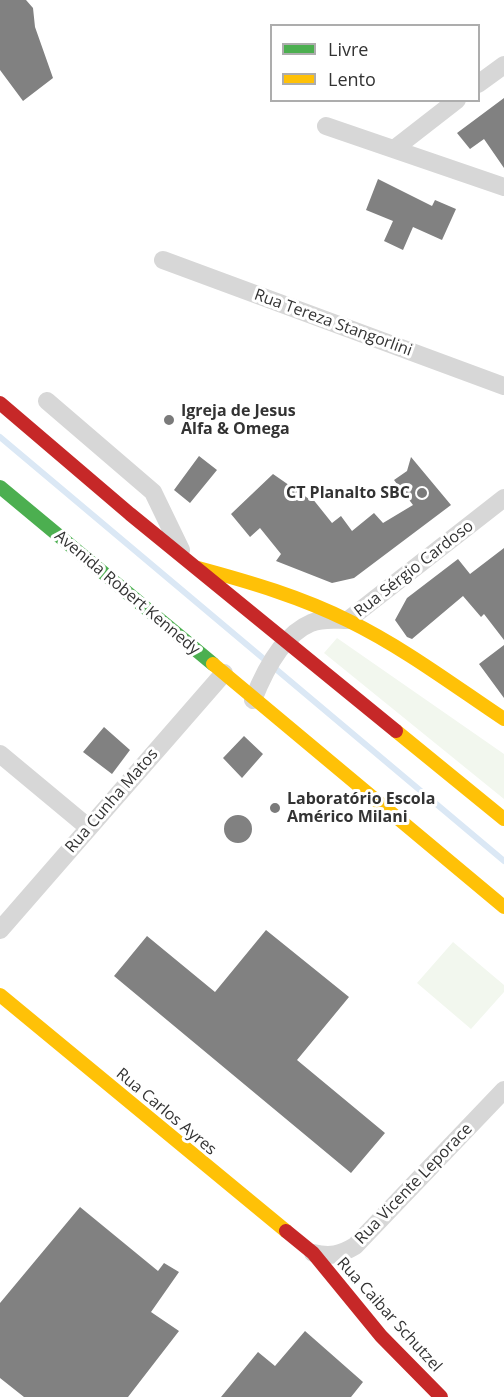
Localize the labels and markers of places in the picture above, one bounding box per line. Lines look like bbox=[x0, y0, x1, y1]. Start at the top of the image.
place label: Igreja de Jesus Alfa & Omega bbox=[181, 401, 296, 439]
marker: Igreja de Jesus Alfa & Omega bbox=[162, 413, 176, 427]
place label: CT Planalto SBC bbox=[286, 483, 410, 503]
marker: CT Planalto SBC bbox=[415, 486, 429, 500]
place label: Laboratório Escola Américo Milani bbox=[287, 789, 435, 827]
marker: Laboratório Escola Américo Milani bbox=[268, 801, 282, 815]

